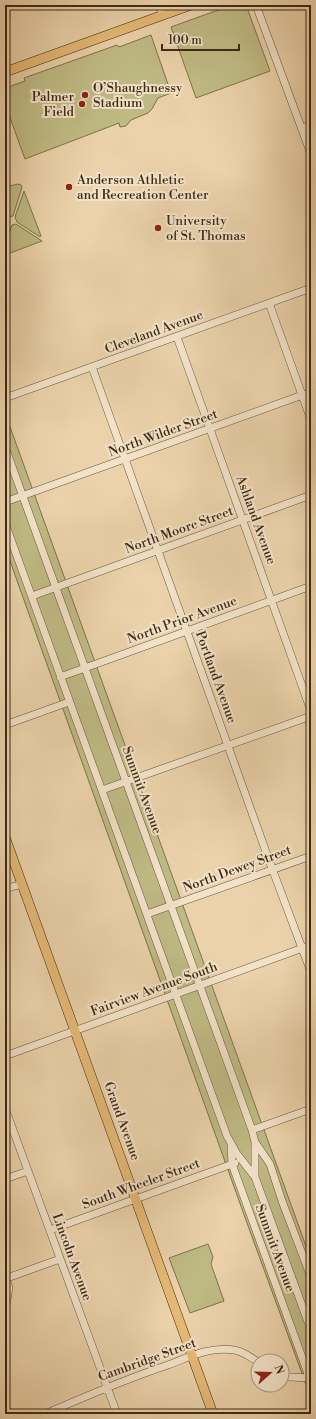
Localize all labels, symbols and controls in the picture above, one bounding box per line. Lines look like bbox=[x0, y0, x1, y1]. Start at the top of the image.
scale bar bbox=[162, 26, 239, 52]
text: 100 m bbox=[168, 33, 202, 48]
place label: O’Shaughnessy Stadium bbox=[93, 80, 183, 111]
place label: Palmer Field bbox=[32, 89, 75, 120]
marker: O’Shaughnessy Stadium bbox=[80, 90, 90, 100]
marker: Palmer Field bbox=[77, 99, 87, 109]
place label: Anderson Athletic and Recreation Center bbox=[76, 172, 209, 203]
marker: Anderson Athletic and Recreation Center bbox=[64, 182, 74, 192]
place label: University of St. Thomas bbox=[166, 213, 246, 244]
marker: University of St. Thomas bbox=[153, 223, 163, 233]
street label: Cleveland Avenue bbox=[103, 307, 206, 357]
street label: North Wilder Street bbox=[106, 406, 220, 460]
street label: Ashland Avenue bbox=[232, 472, 280, 567]
street label: North Moore Street bbox=[123, 503, 236, 557]
street label: North Prior Avenue bbox=[125, 593, 239, 647]
street label: Portland Avenue bbox=[192, 629, 240, 726]
street label: Summit Avenue bbox=[119, 744, 165, 836]
street label: North Dewey Street bbox=[181, 842, 294, 896]
street label: Fairview Avenue South bbox=[88, 959, 220, 1019]
street label: Grand Avenue bbox=[100, 1080, 144, 1163]
street label: South Wheeler Street bbox=[80, 1155, 202, 1213]
street label: Summit Avenue bbox=[252, 1202, 298, 1294]
street label: Lincoln Avenue bbox=[49, 1211, 95, 1303]
street label: Cambridge Street bbox=[96, 1335, 198, 1385]
north arrow bbox=[250, 1353, 290, 1393]
text: N bbox=[270, 1363, 287, 1377]

